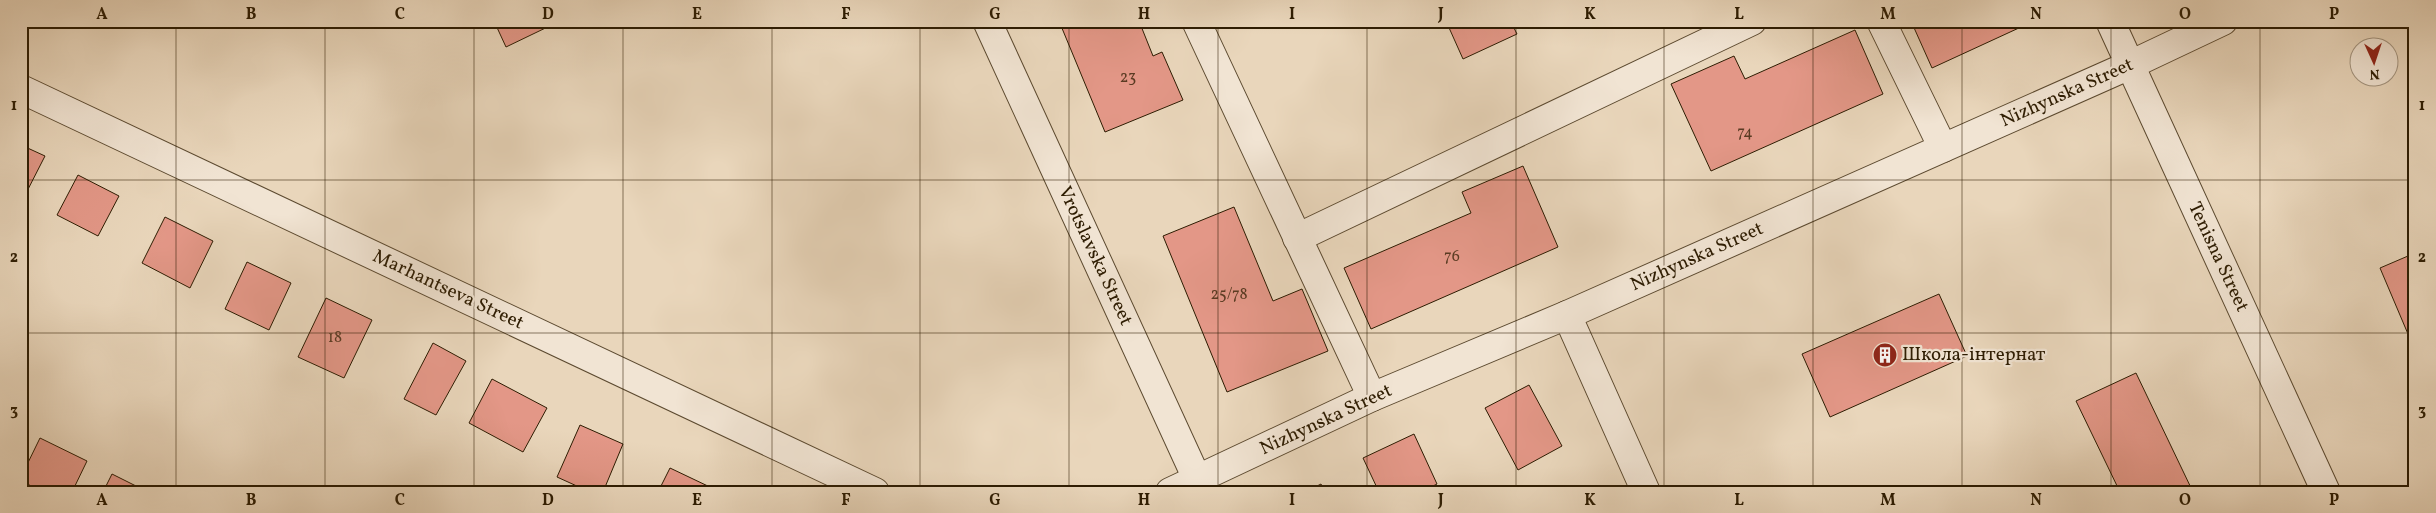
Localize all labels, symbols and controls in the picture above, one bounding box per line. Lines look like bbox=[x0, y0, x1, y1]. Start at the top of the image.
text: A bbox=[96, 4, 108, 26]
text: B bbox=[246, 4, 257, 26]
text: C bbox=[395, 4, 405, 26]
text: D bbox=[542, 4, 554, 26]
text: E bbox=[692, 4, 702, 26]
text: F bbox=[841, 4, 851, 26]
text: G bbox=[989, 4, 1001, 26]
text: H bbox=[1138, 4, 1150, 26]
text: I bbox=[1289, 4, 1295, 26]
text: J bbox=[1437, 4, 1444, 26]
text: K bbox=[1584, 4, 1596, 26]
text: L bbox=[1734, 4, 1744, 26]
text: M bbox=[1880, 4, 1896, 26]
text: N bbox=[2030, 4, 2042, 26]
text: O bbox=[2179, 4, 2191, 26]
text: P bbox=[2329, 4, 2339, 26]
north arrow bbox=[2348, 38, 2398, 88]
street label: Nizhynska Street bbox=[1996, 52, 2138, 134]
text: N bbox=[2369, 64, 2380, 83]
house number: 23 bbox=[1120, 67, 1136, 89]
text: 1 bbox=[11, 95, 17, 117]
text: 1 bbox=[2419, 95, 2425, 117]
house number: 74 bbox=[1737, 122, 1753, 144]
street label: Vrotslavska Street bbox=[1051, 182, 1139, 330]
street label: Tenisna Street bbox=[2181, 198, 2255, 316]
street label: Nizhynska Street bbox=[1626, 216, 1768, 298]
street label: Marhantseva Street bbox=[368, 244, 528, 337]
house number: 76 bbox=[1444, 246, 1460, 268]
text: 2 bbox=[10, 247, 18, 269]
text: 2 bbox=[2418, 247, 2426, 269]
house number: 25/78 bbox=[1210, 284, 1248, 306]
house number: 18 bbox=[328, 327, 342, 349]
building icon: Школа-інтернат bbox=[1872, 342, 1898, 368]
place label: Школа-інтернат bbox=[1902, 342, 2046, 368]
street label: Nizhynska Street bbox=[1256, 378, 1397, 462]
text: 3 bbox=[10, 400, 18, 422]
text: 3 bbox=[2418, 400, 2426, 422]
text: A bbox=[96, 490, 108, 512]
text: B bbox=[246, 490, 257, 512]
text: C bbox=[395, 490, 405, 512]
text: D bbox=[542, 490, 554, 512]
text: E bbox=[692, 490, 702, 512]
text: F bbox=[841, 490, 851, 512]
text: G bbox=[989, 490, 1001, 512]
text: H bbox=[1138, 490, 1150, 512]
text: I bbox=[1289, 490, 1295, 512]
text: J bbox=[1437, 490, 1444, 512]
text: K bbox=[1584, 490, 1596, 512]
text: L bbox=[1734, 490, 1744, 512]
text: M bbox=[1880, 490, 1896, 512]
text: N bbox=[2030, 490, 2042, 512]
text: O bbox=[2179, 490, 2191, 512]
text: P bbox=[2329, 490, 2339, 512]

